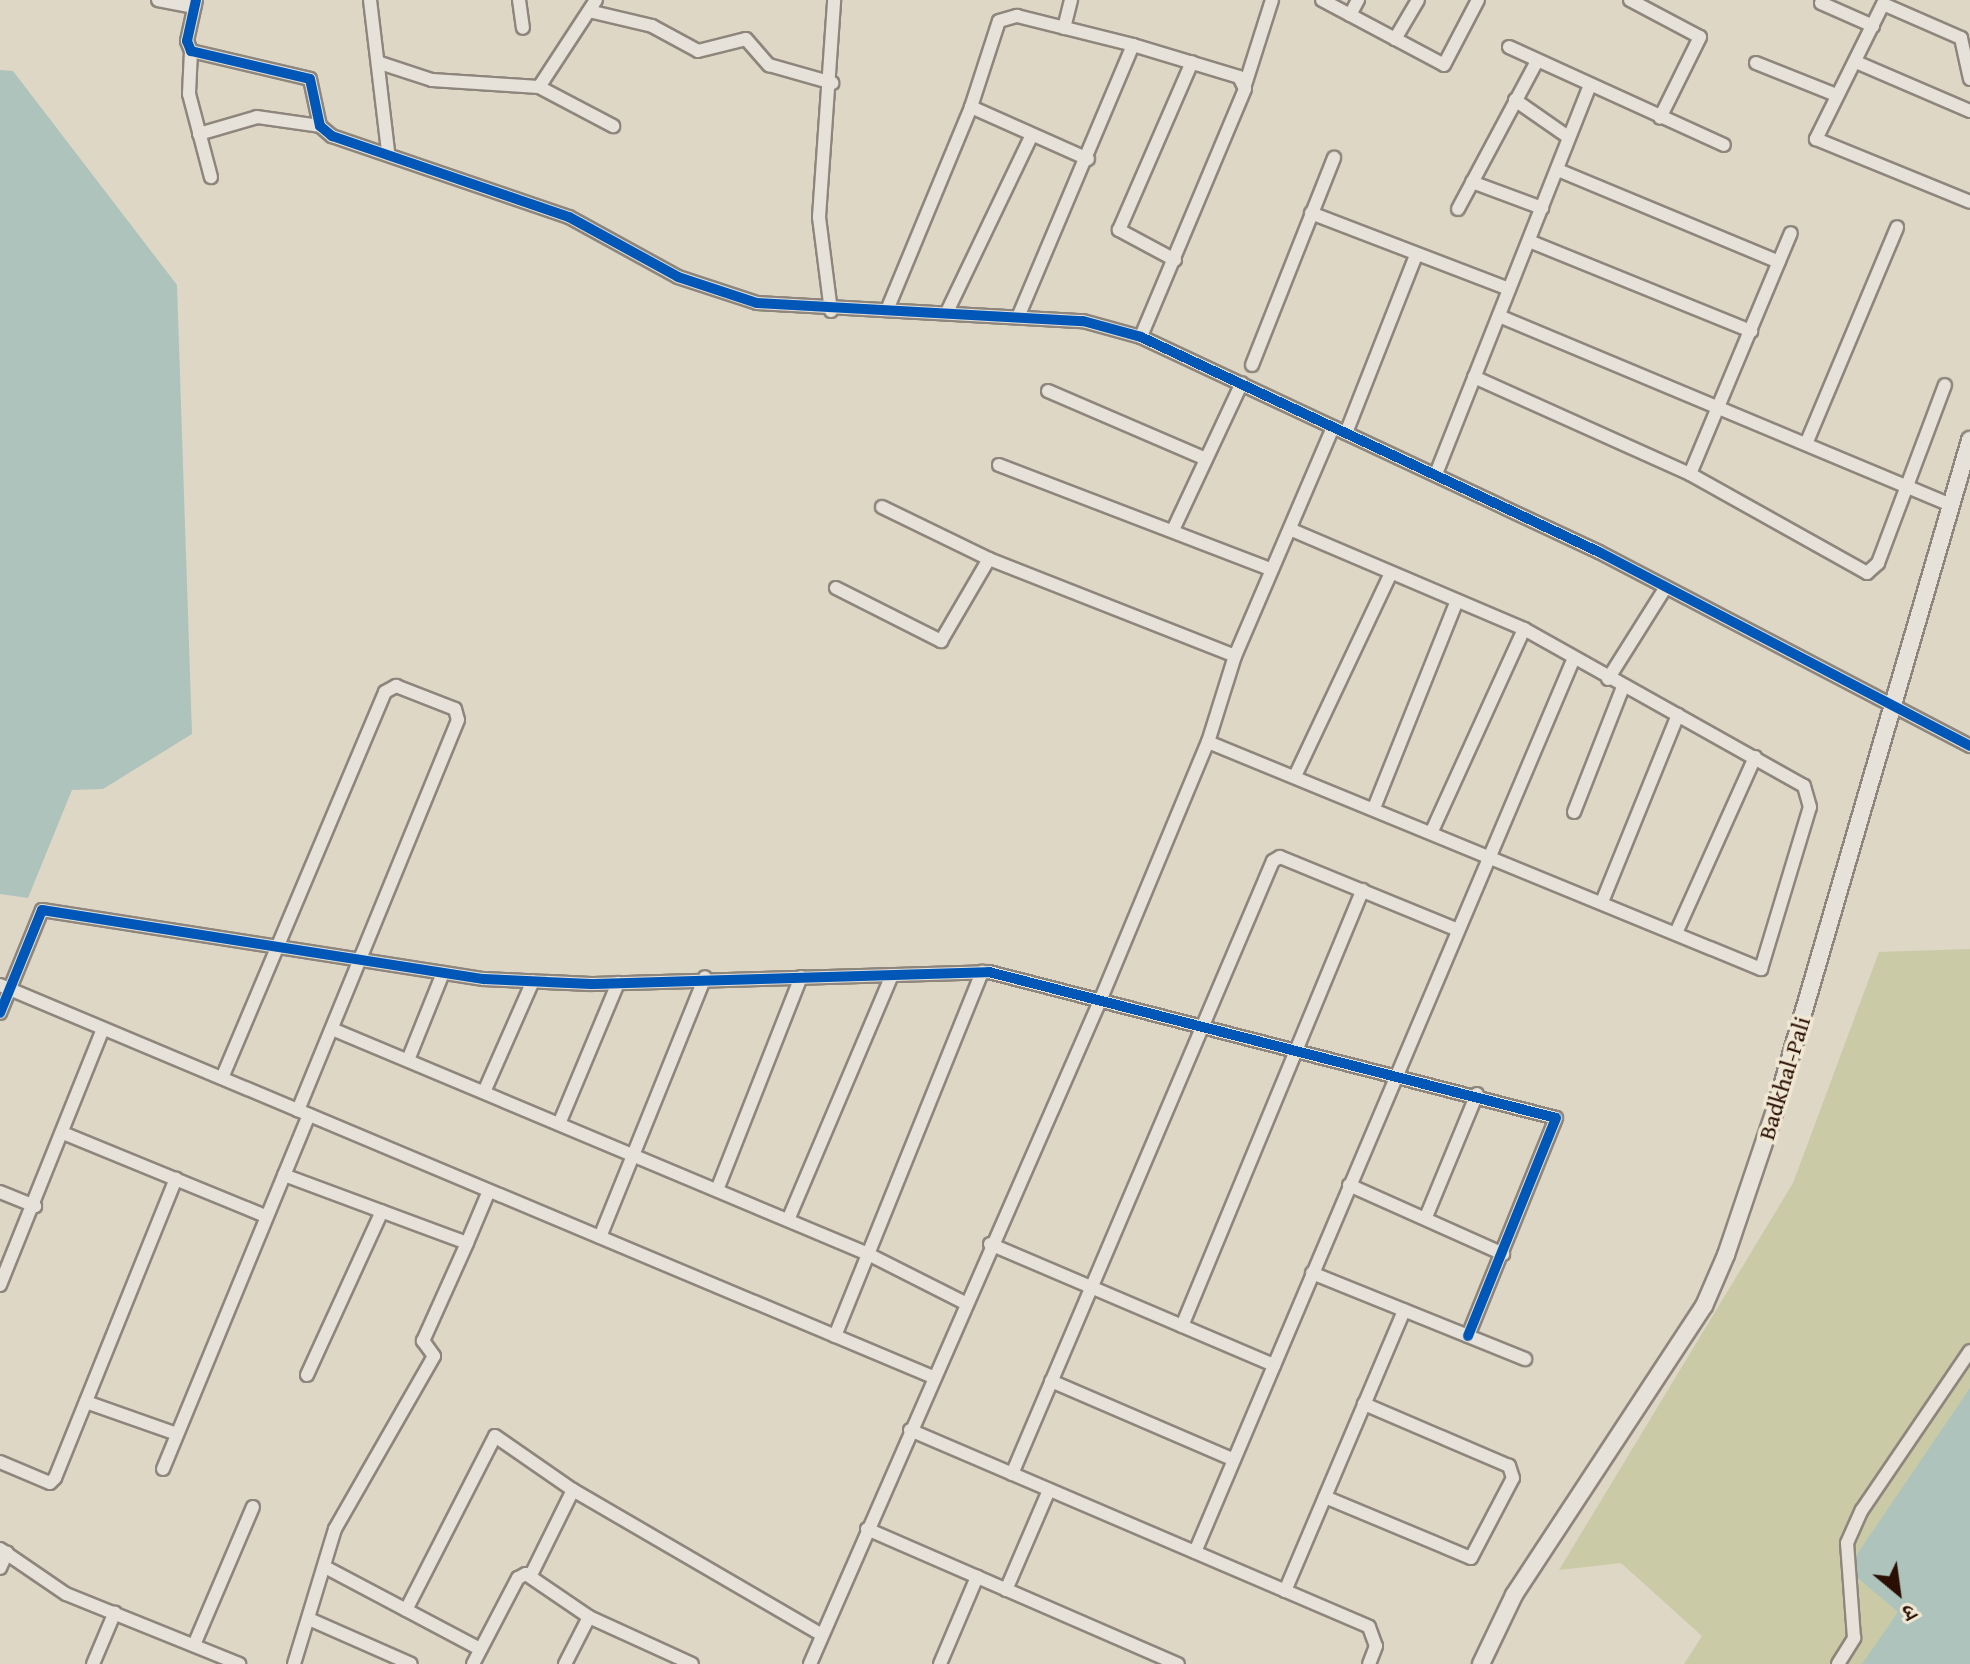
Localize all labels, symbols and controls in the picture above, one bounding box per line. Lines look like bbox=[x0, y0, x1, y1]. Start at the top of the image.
street label: Badkhal-Pali bbox=[1752, 1013, 1816, 1143]
north arrow bbox=[1858, 1552, 1938, 1632]
text: उ bbox=[1897, 1596, 1922, 1630]

